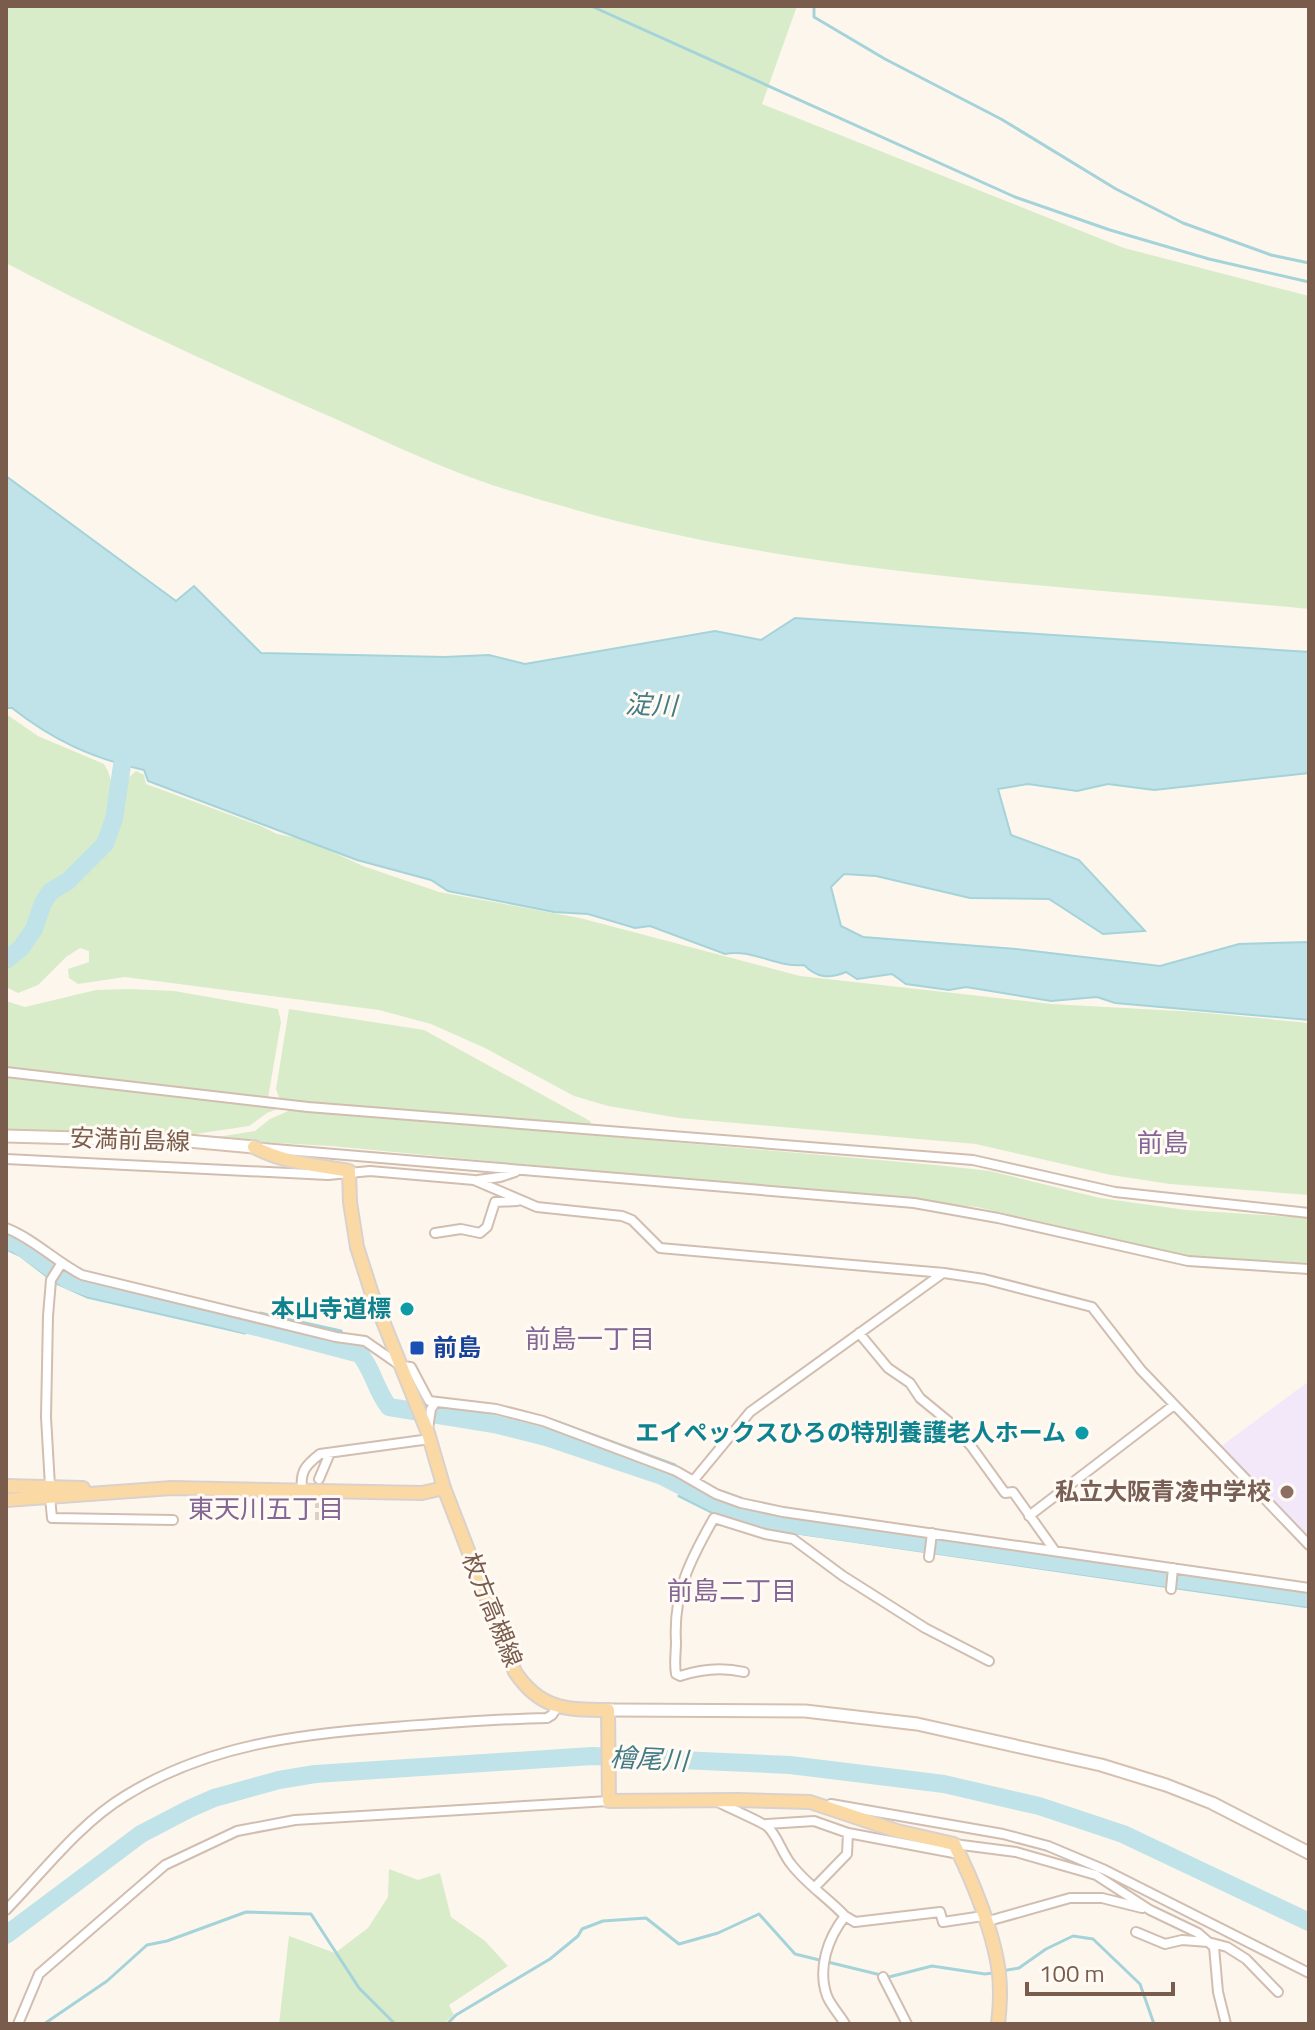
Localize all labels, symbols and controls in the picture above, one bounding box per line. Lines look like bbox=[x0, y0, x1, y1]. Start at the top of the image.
water label: 淀川 bbox=[624, 684, 681, 725]
street label: 安満前島線 bbox=[69, 1119, 191, 1159]
district label: 前島 bbox=[1137, 1123, 1189, 1162]
place label: 本山寺道標 bbox=[271, 1290, 391, 1326]
marker: 本山寺道標 bbox=[398, 1300, 416, 1318]
district label: 前島一丁目 bbox=[525, 1319, 655, 1358]
place label: 前島 bbox=[433, 1329, 481, 1365]
marker: 前島 bbox=[408, 1339, 426, 1357]
place label: エイぺックスひろの特別養護老人ホーム bbox=[635, 1414, 1066, 1450]
marker: エイぺックスひろの特別養護老人ホーム bbox=[1073, 1424, 1091, 1442]
place label: 私立大阪青凌中学校 bbox=[1055, 1473, 1271, 1509]
marker: 私立大阪青凌中学校 bbox=[1278, 1483, 1296, 1501]
district label: 東天川五丁目 bbox=[188, 1489, 344, 1528]
street label: 枚方高槻線 bbox=[454, 1547, 532, 1672]
district label: 前島二丁目 bbox=[667, 1571, 797, 1610]
water label: 檜尾川 bbox=[609, 1737, 692, 1780]
scale bar bbox=[1027, 1946, 1173, 1996]
text: 100 m bbox=[1039, 1955, 1105, 1991]

